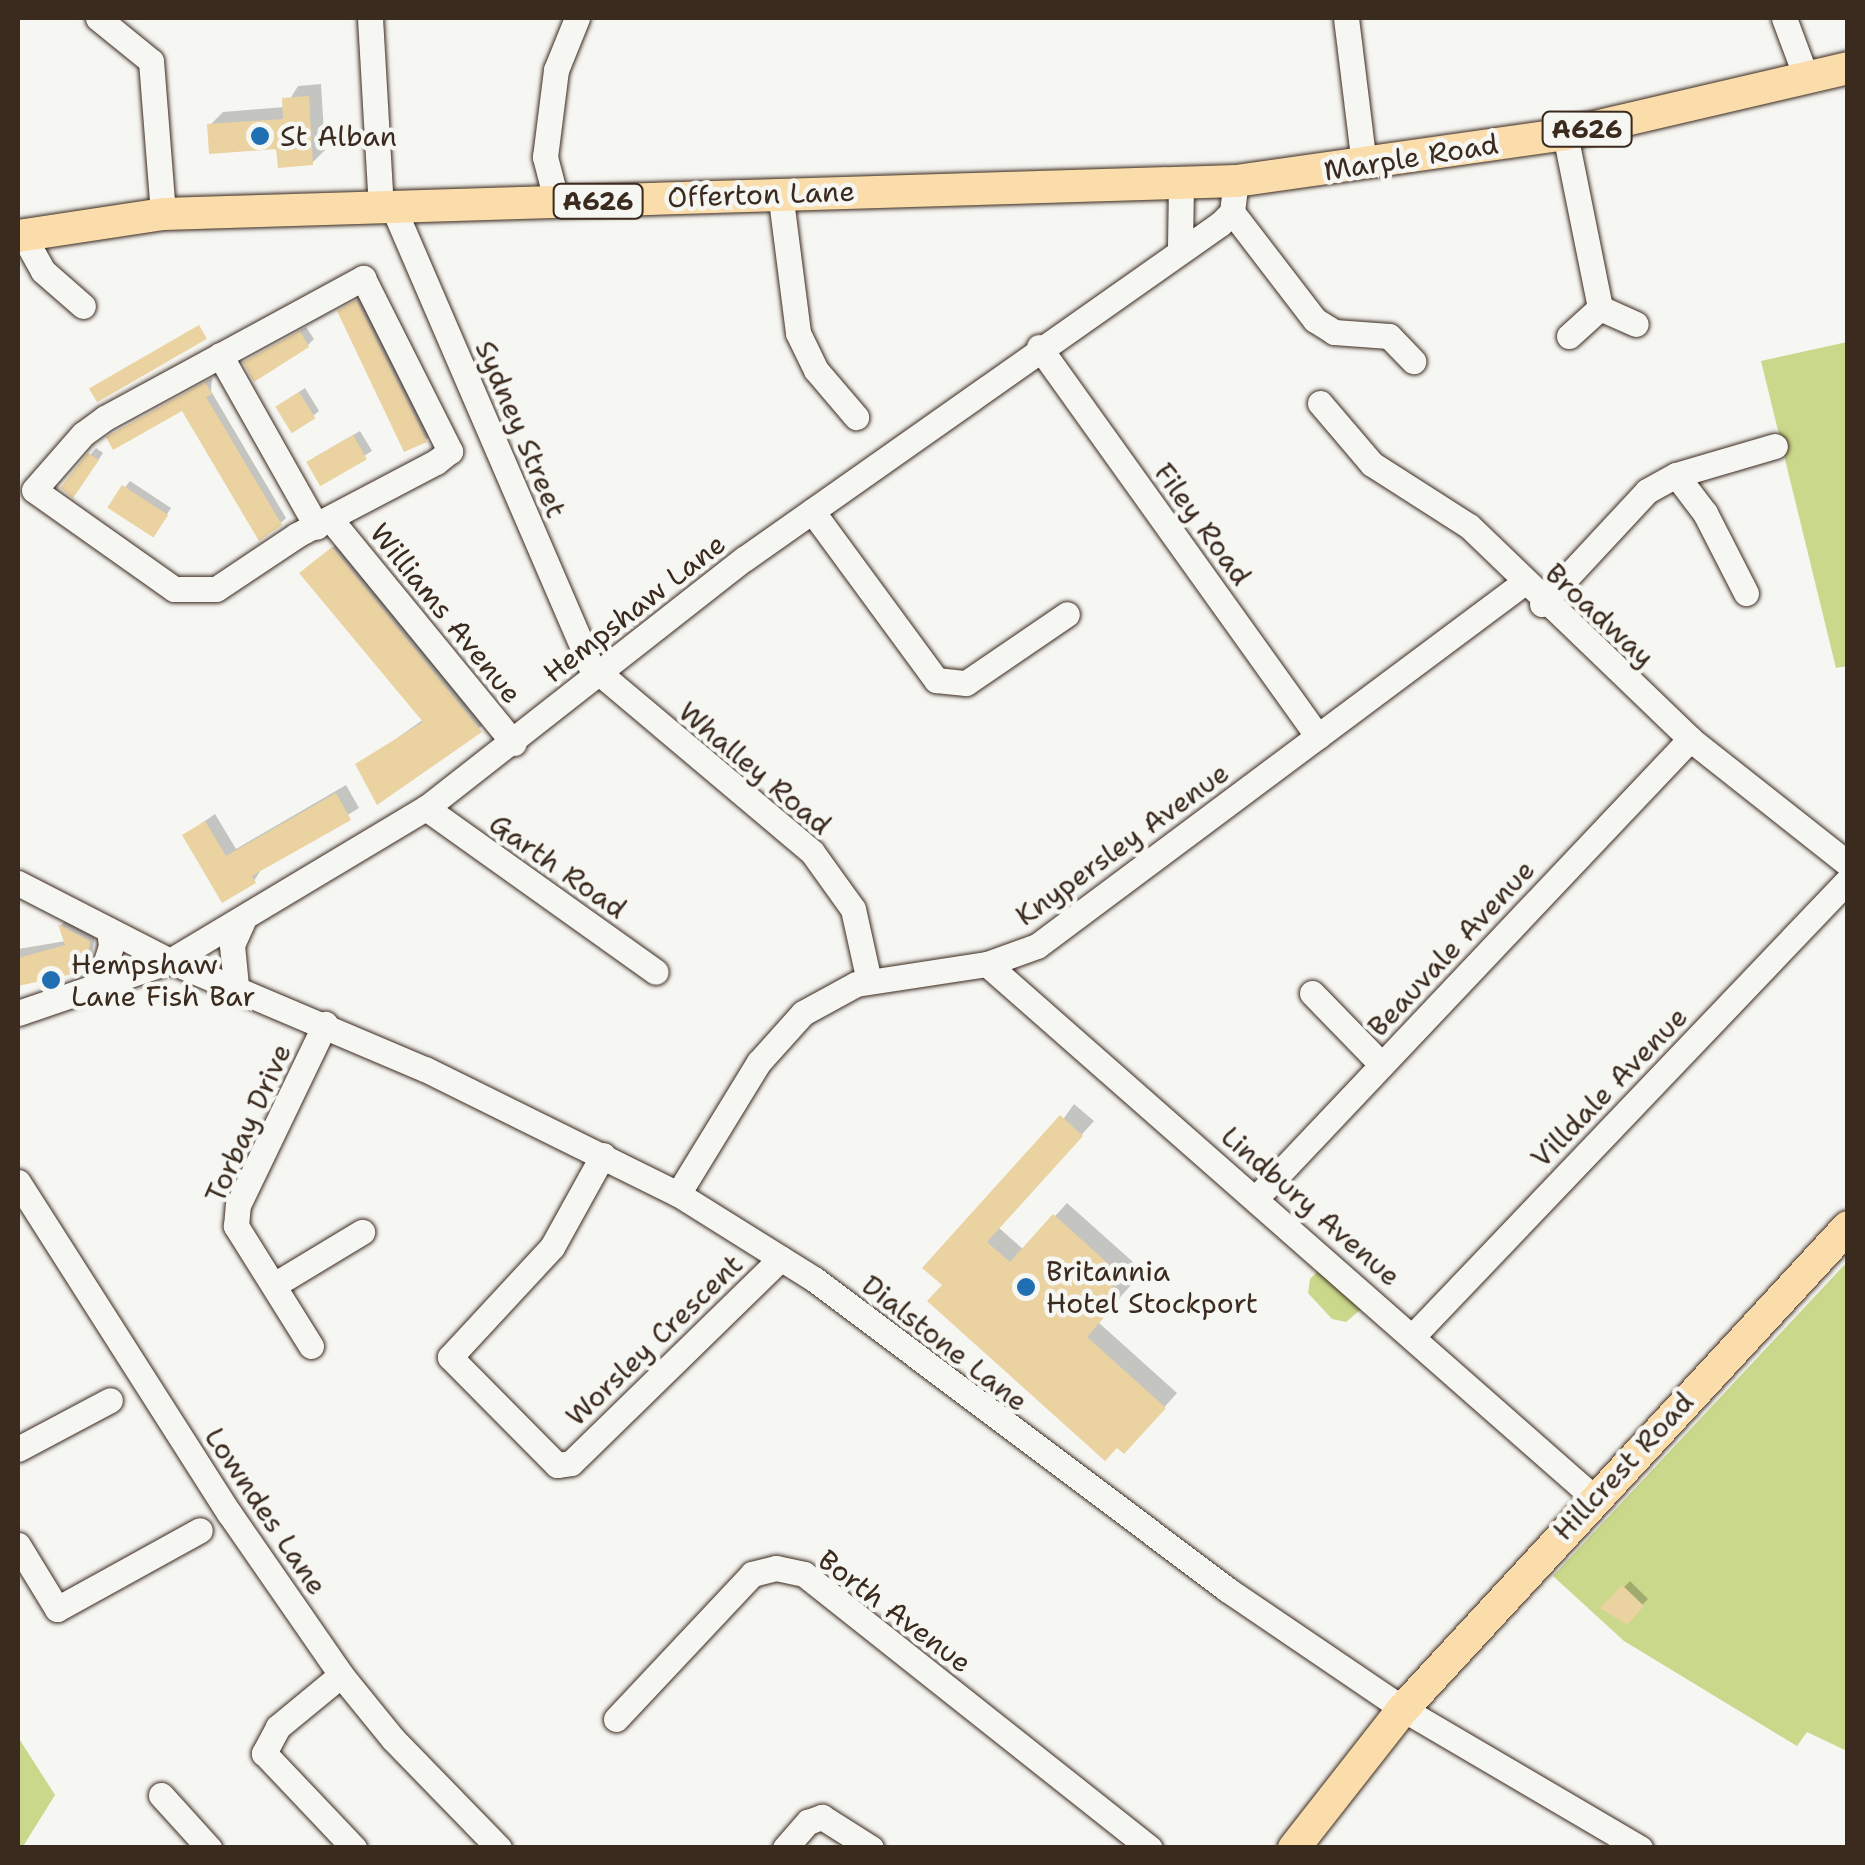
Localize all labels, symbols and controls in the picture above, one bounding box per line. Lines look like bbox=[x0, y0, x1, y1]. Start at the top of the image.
road number: A626 bbox=[1540, 109, 1634, 149]
place label: St Alban bbox=[280, 119, 397, 153]
marker: St Alban bbox=[249, 125, 271, 147]
street label: Marple Road bbox=[1321, 127, 1501, 187]
street label: Offerton Lane bbox=[667, 174, 855, 214]
road number: A626 bbox=[550, 181, 646, 221]
street label: Sydney Street bbox=[469, 335, 573, 523]
street label: Filey Road bbox=[1147, 456, 1259, 592]
street label: Williams Avenue bbox=[363, 516, 529, 710]
street label: Hempshaw Lane bbox=[536, 526, 732, 690]
street label: Broadway bbox=[1539, 556, 1661, 674]
street label: Whalley Road bbox=[672, 694, 838, 842]
street label: Knypersley Avenue bbox=[1009, 755, 1235, 933]
street label: Garth Road bbox=[483, 806, 633, 926]
street label: Beauvale Avenue bbox=[1361, 853, 1541, 1043]
place label: Hempshaw Lane Fish Bar bbox=[71, 947, 256, 1013]
marker: Hempshaw Lane Fish Bar bbox=[40, 969, 62, 991]
street label: Villdale Avenue bbox=[1524, 1000, 1694, 1174]
street label: Torbay Drive bbox=[198, 1038, 298, 1208]
street label: Lindbury Avenue bbox=[1215, 1119, 1407, 1293]
street label: Worsley Crescent bbox=[559, 1247, 749, 1433]
place label: Britannia Hotel Stockport bbox=[1046, 1254, 1258, 1320]
street label: Dialstone Lane bbox=[855, 1268, 1035, 1418]
marker: Britannia Hotel Stockport bbox=[1015, 1276, 1037, 1298]
street label: Hillcrest Road bbox=[1546, 1385, 1700, 1547]
street label: Lowndes Lane bbox=[198, 1421, 334, 1601]
street label: Borth Avenue bbox=[812, 1543, 978, 1679]

